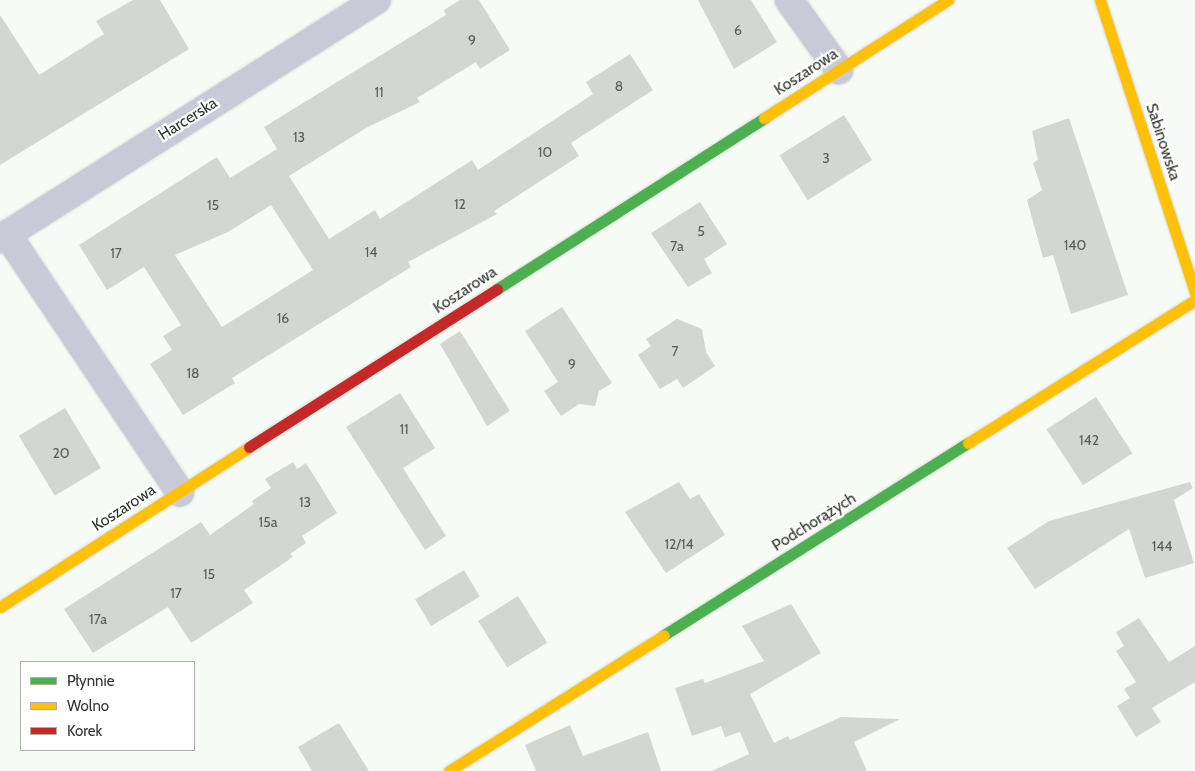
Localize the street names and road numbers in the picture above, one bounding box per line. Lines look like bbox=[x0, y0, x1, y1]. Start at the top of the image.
street label: Koszarowa bbox=[771, 44, 841, 100]
street label: Harcerska bbox=[155, 94, 221, 144]
street label: Sabinowska bbox=[1142, 101, 1184, 183]
street label: Koszarowa bbox=[430, 262, 500, 318]
street label: Koszarowa bbox=[89, 480, 159, 536]
street label: Podchorążych bbox=[768, 489, 860, 555]

